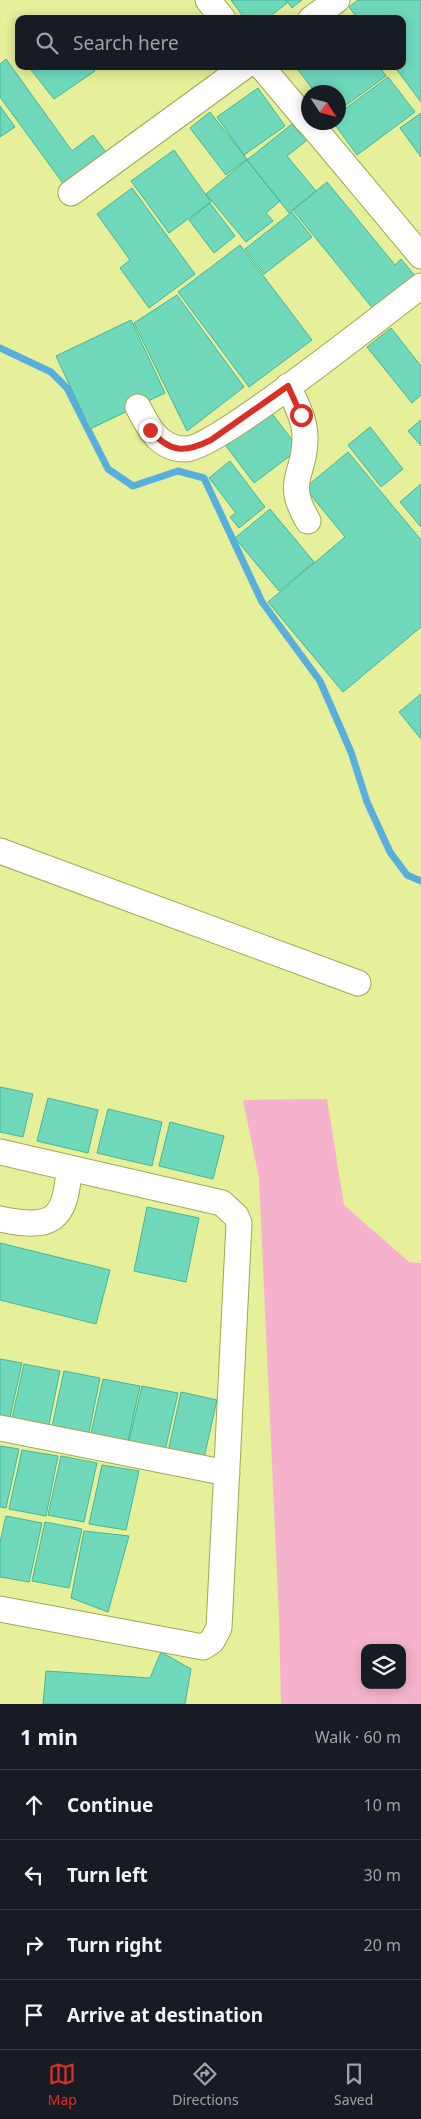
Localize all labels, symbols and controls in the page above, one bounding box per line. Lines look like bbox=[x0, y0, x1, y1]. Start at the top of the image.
search box bbox=[15, 15, 406, 70]
icon: search bbox=[33, 29, 61, 57]
text: Search here bbox=[73, 30, 179, 56]
north arrow bbox=[301, 85, 346, 130]
route start bbox=[290, 404, 313, 427]
route end bbox=[139, 419, 162, 442]
map controls bbox=[361, 1644, 406, 1689]
button: layers bbox=[361, 1644, 406, 1689]
text: 1 min bbox=[20, 1723, 78, 1751]
text: Walk · 60 m bbox=[315, 1726, 401, 1748]
icon: ahead bbox=[20, 1791, 48, 1819]
text: Continue bbox=[67, 1792, 153, 1818]
text: 10 m bbox=[364, 1794, 401, 1816]
icon: left bbox=[20, 1861, 48, 1889]
text: Turn left bbox=[67, 1862, 148, 1888]
text: 30 m bbox=[364, 1864, 401, 1886]
icon: right bbox=[20, 1931, 48, 1959]
text: Turn right bbox=[67, 1932, 162, 1958]
text: 20 m bbox=[364, 1934, 401, 1956]
icon: arrive bbox=[20, 2001, 48, 2029]
text: Arrive at destination bbox=[67, 2002, 263, 2028]
tab: Map bbox=[48, 2060, 77, 2109]
tab: Directions bbox=[172, 2060, 239, 2109]
tab: Saved bbox=[334, 2060, 373, 2109]

